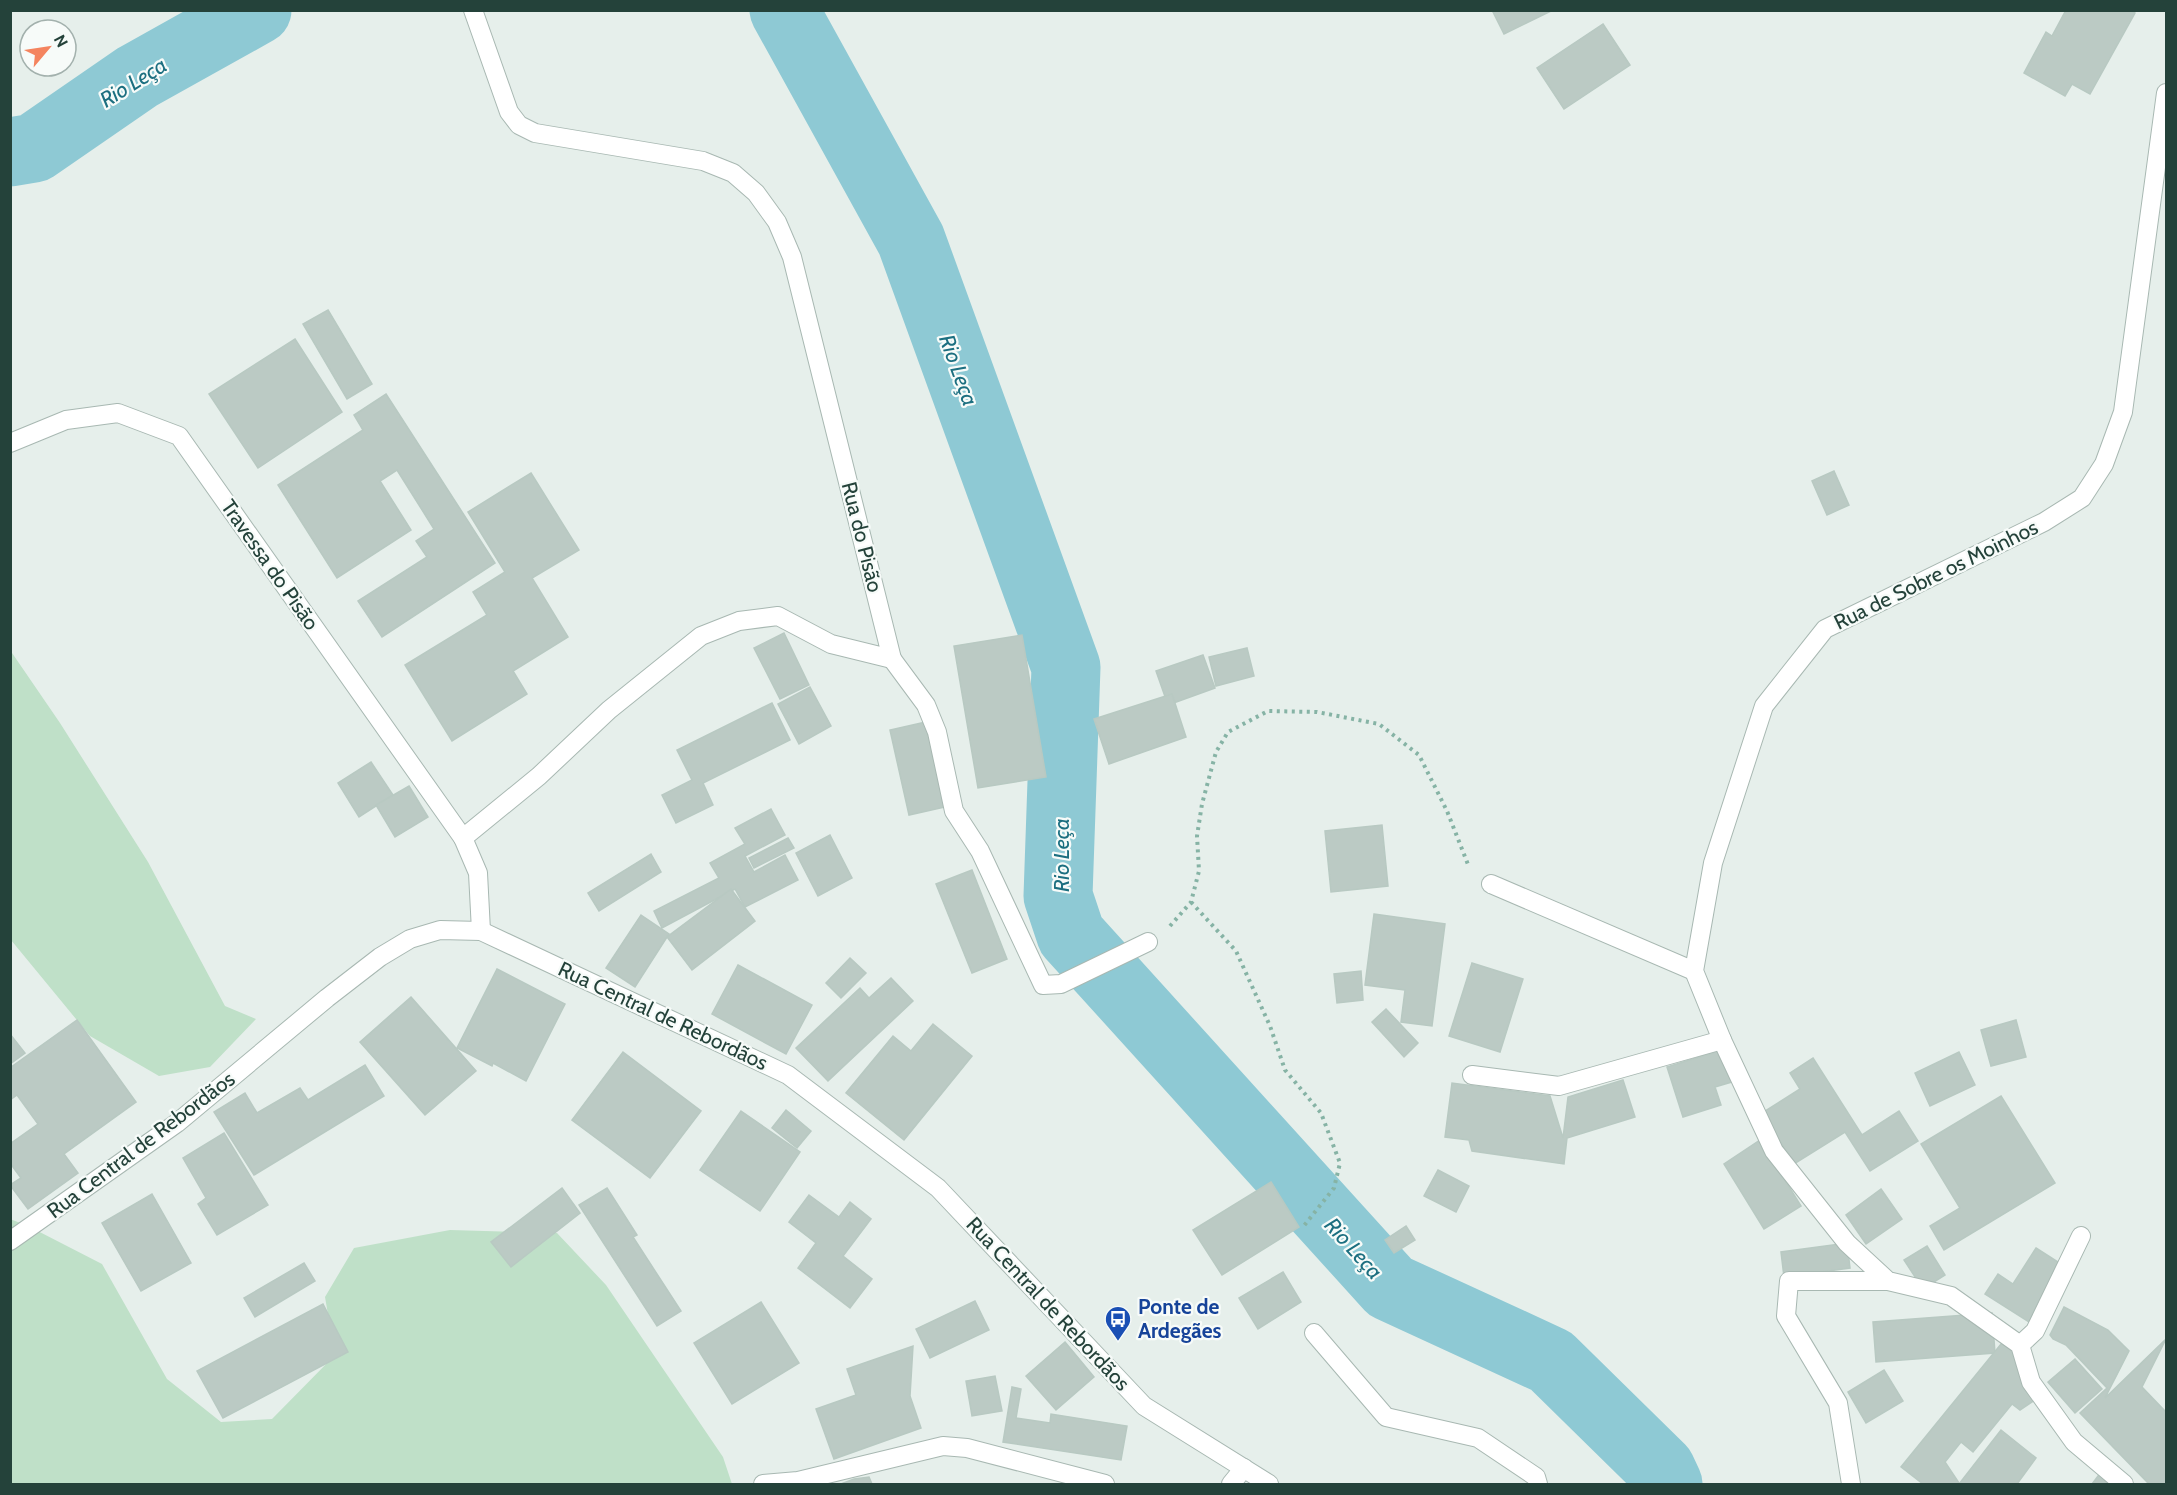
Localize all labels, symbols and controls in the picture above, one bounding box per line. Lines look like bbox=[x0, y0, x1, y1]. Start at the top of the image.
north arrow bbox=[18, 18, 78, 78]
text: N bbox=[50, 31, 72, 51]
water label: Rio Leça bbox=[95, 51, 172, 113]
water label: Rio Leça bbox=[933, 331, 984, 409]
street label: Rua do Pisão bbox=[837, 479, 888, 595]
street label: Travessa do Pisão bbox=[216, 495, 325, 635]
street label: Rua de Sobre os Moinhos bbox=[1830, 514, 2042, 635]
water label: Rio Leça bbox=[1048, 818, 1075, 892]
street label: Rua Central de Rebordãos bbox=[555, 956, 772, 1075]
street label: Rua Central de Rebordãos bbox=[42, 1066, 240, 1223]
street label: Rua Central de Rebordãos bbox=[961, 1212, 1136, 1396]
water label: Rio Leça bbox=[1319, 1212, 1388, 1285]
place label: Ponte de Ardegães bbox=[1138, 1294, 1221, 1343]
bus stop icon: Ponte de Ardegães bbox=[1103, 1304, 1133, 1342]

